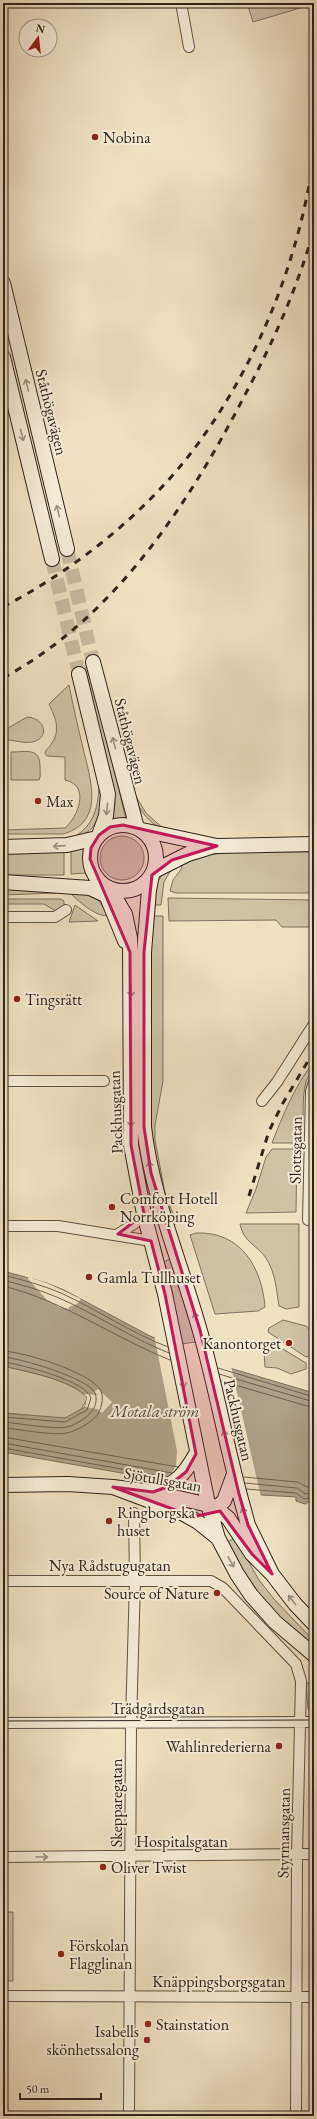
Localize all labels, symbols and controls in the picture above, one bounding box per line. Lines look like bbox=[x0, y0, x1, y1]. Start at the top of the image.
north arrow bbox=[18, 18, 58, 58]
text: N bbox=[34, 20, 47, 36]
place label: Nobina bbox=[103, 127, 151, 148]
marker: Nobina bbox=[90, 132, 100, 142]
street label: Ståthögavägen bbox=[31, 367, 72, 458]
one-way arrow bbox=[23, 379, 31, 392]
one-way arrow bbox=[19, 429, 26, 442]
one-way arrow bbox=[54, 505, 61, 518]
street label: Ståthögavägen bbox=[110, 696, 151, 787]
one-way arrow bbox=[110, 737, 117, 750]
place label: Max bbox=[46, 791, 73, 812]
marker: Max bbox=[33, 796, 43, 806]
one-way arrow bbox=[103, 802, 111, 815]
one-way arrow bbox=[53, 842, 66, 849]
one-way arrow bbox=[127, 984, 135, 997]
place label: Tingsrätt bbox=[25, 989, 82, 1010]
marker: Tingsrätt bbox=[12, 994, 22, 1004]
street label: Packhusgatan bbox=[104, 1069, 127, 1154]
one-way arrow bbox=[127, 1114, 135, 1127]
street label: Slottsgatan bbox=[284, 1115, 307, 1184]
one-way arrow bbox=[146, 1161, 154, 1174]
place label: Comfort Hotell Norrköping bbox=[120, 1188, 218, 1227]
marker: Comfort Hotell Norrköping bbox=[107, 1202, 117, 1212]
place label: Gamla Tullhuset bbox=[97, 1267, 201, 1288]
marker: Gamla Tullhuset bbox=[84, 1272, 94, 1282]
one-way arrow bbox=[192, 1312, 199, 1325]
place label: Kanontorget bbox=[202, 1333, 281, 1354]
marker: Kanontorget bbox=[284, 1338, 294, 1348]
one-way arrow bbox=[179, 1375, 187, 1388]
street label: Packhusgatan bbox=[219, 1377, 258, 1464]
water label: Motala ström bbox=[110, 1400, 199, 1422]
one-way arrow bbox=[221, 1430, 228, 1443]
street label: Sjötullsgatan bbox=[122, 1462, 204, 1497]
place label: Ringborgska huset bbox=[117, 1502, 196, 1541]
one-way arrow bbox=[240, 1506, 247, 1519]
marker: Ringborgska huset bbox=[104, 1516, 114, 1526]
street label: Nya Rådstugugatan bbox=[49, 1555, 172, 1576]
one-way arrow bbox=[227, 1556, 235, 1568]
place label: Source of Nature bbox=[104, 1583, 209, 1604]
marker: Source of Nature bbox=[212, 1588, 222, 1598]
one-way arrow bbox=[288, 1594, 296, 1605]
street label: Trädgårdsgatan bbox=[111, 1698, 206, 1719]
place label: Wahlinrederierna bbox=[166, 1736, 272, 1757]
marker: Wahlinrederierna bbox=[274, 1741, 284, 1751]
street label: Skepparegatan bbox=[106, 1758, 127, 1847]
street label: Styrmansgatan bbox=[272, 1787, 295, 1878]
street label: Hospitalsgatan bbox=[136, 1831, 228, 1852]
one-way arrow bbox=[35, 1853, 48, 1861]
place label: Oliver Twist bbox=[111, 1857, 187, 1878]
marker: Oliver Twist bbox=[98, 1862, 108, 1872]
place label: Förskolan Flagglinan bbox=[69, 1935, 133, 1974]
marker: Förskolan Flagglinan bbox=[56, 1949, 66, 1959]
street label: Knäppingsborgsgatan bbox=[152, 1971, 286, 1992]
place label: Stainstation bbox=[156, 2014, 230, 2035]
marker: Stainstation bbox=[143, 2019, 153, 2029]
place label: Isabells skönhetssalong bbox=[47, 2021, 140, 2060]
marker: Isabells skönhetssalong bbox=[142, 2035, 152, 2045]
scale bar bbox=[20, 2075, 101, 2101]
text: 50 m bbox=[26, 2081, 50, 2097]

